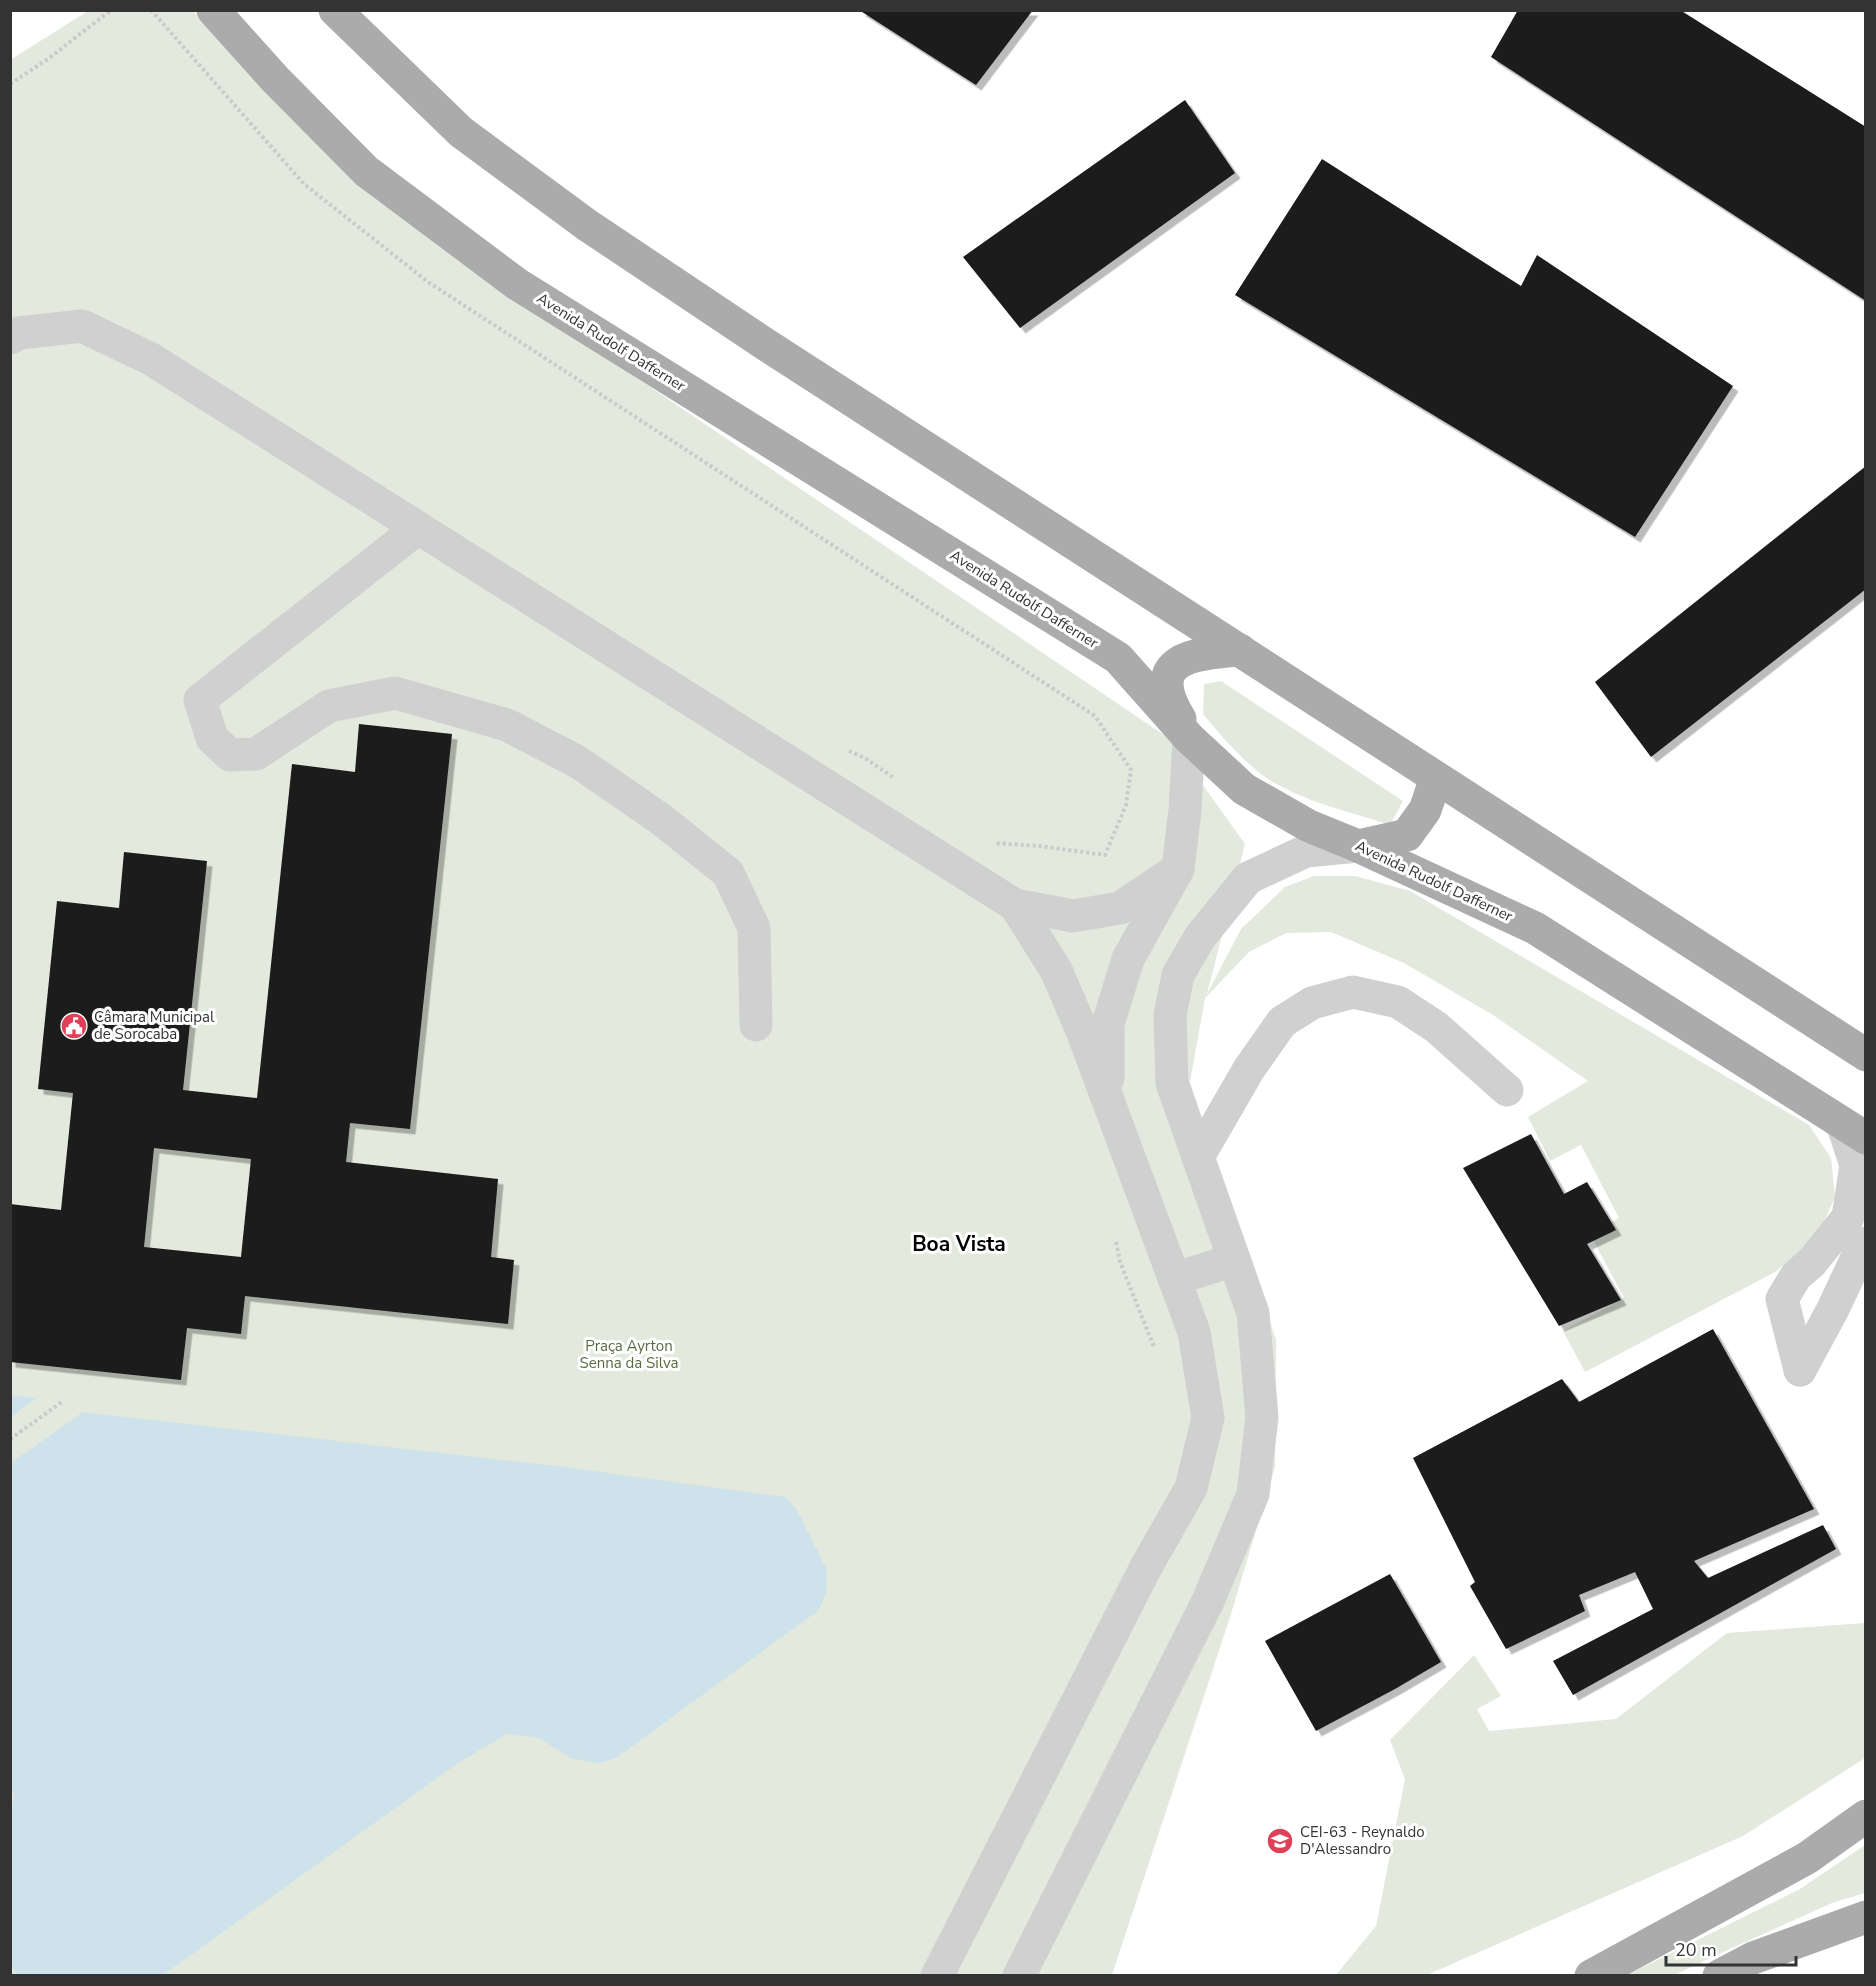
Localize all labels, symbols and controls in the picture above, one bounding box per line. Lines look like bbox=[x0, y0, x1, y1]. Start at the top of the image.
street label: Avenida Rudolf Dafferner bbox=[533, 288, 689, 396]
street label: Avenida Rudolf Dafferner bbox=[946, 545, 1102, 653]
street label: Avenida Rudolf Dafferner bbox=[1352, 836, 1516, 927]
place label: Câmara Municipal de Sorocaba bbox=[94, 1007, 215, 1044]
public building icon: Câmara Municipal de Sorocaba bbox=[59, 1011, 89, 1041]
district label: Boa Vista bbox=[912, 1230, 1006, 1258]
park label: Praça Ayrton Senna da Silva bbox=[579, 1336, 679, 1373]
place label: CEI-63 - Reynaldo D'Alessandro bbox=[1300, 1822, 1425, 1859]
school or university icon: CEI-63 - Reynaldo D'Alessandro bbox=[1265, 1826, 1295, 1856]
scale bar bbox=[1666, 1929, 1796, 1967]
text: 20 m bbox=[1675, 1938, 1717, 1962]

